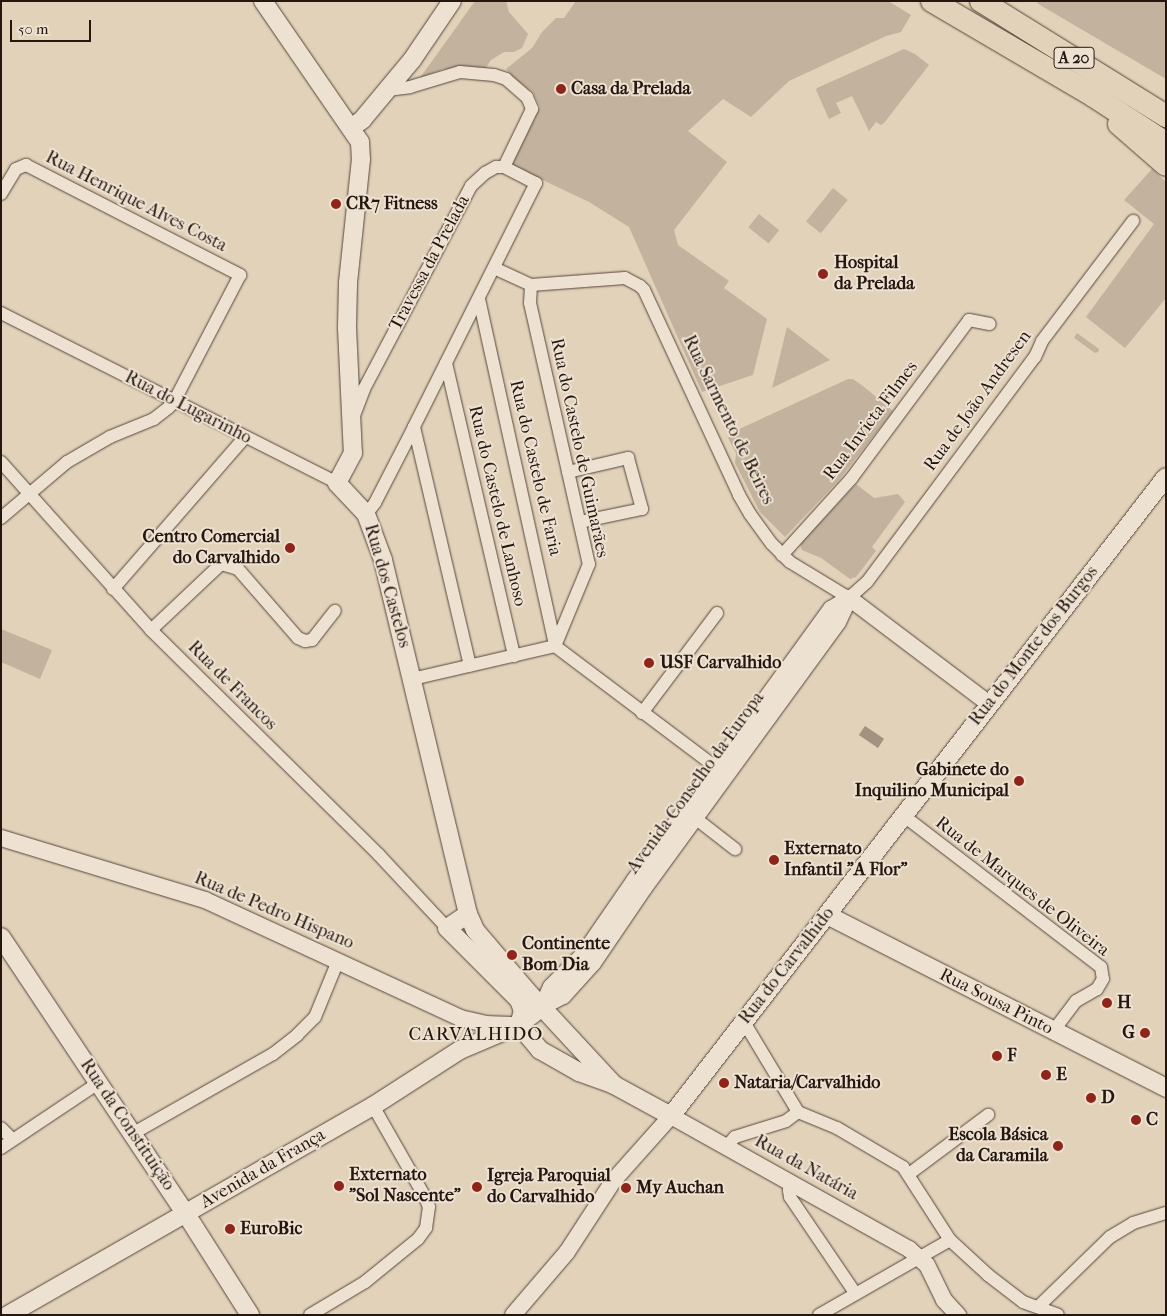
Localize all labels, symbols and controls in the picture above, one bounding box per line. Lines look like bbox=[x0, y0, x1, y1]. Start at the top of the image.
scale bar bbox=[12, 10, 94, 42]
text: 50 m bbox=[18, 20, 48, 38]
road number: A 20 bbox=[1053, 44, 1095, 72]
place label: Casa da Prelada bbox=[571, 78, 691, 100]
marker: Casa da Prelada bbox=[555, 83, 567, 95]
street label: Rua Henrique Alves Costa bbox=[42, 147, 230, 257]
street label: Travessa da Prelada bbox=[385, 192, 475, 334]
place label: CR7 Fitness bbox=[346, 193, 438, 215]
marker: CR7 Fitness bbox=[330, 198, 342, 210]
place label: Hospital da Prelada bbox=[834, 253, 915, 296]
marker: Hospital da Prelada bbox=[816, 267, 830, 281]
street label: Rua de João Andresen bbox=[920, 326, 1036, 476]
street label: Rua Sarmento de Beires bbox=[678, 332, 778, 508]
street label: Rua do Castelo de Guimarães bbox=[545, 336, 613, 560]
street label: Rua Invicta Filmes bbox=[819, 357, 923, 485]
street label: Rua do Lugarinho bbox=[121, 367, 255, 449]
street label: Rua do Castelo de Faria bbox=[504, 378, 566, 558]
street label: Rua do Castelo de Lanhoso bbox=[463, 404, 531, 608]
street label: Rua dos Castelos bbox=[359, 522, 415, 650]
place label: Centro Comercial do Carvalhido bbox=[143, 527, 280, 570]
marker: Centro Comercial do Carvalhido bbox=[284, 542, 296, 554]
street label: Rua do Monte dos Burgos bbox=[965, 562, 1103, 730]
street label: Rua de Francos bbox=[183, 637, 281, 735]
place label: USF Carvalhido bbox=[660, 652, 781, 674]
marker: USF Carvalhido bbox=[642, 656, 656, 670]
street label: Avenida Conselho da Europa bbox=[623, 688, 769, 878]
place label: Gabinete do Inquilino Municipal bbox=[855, 760, 1009, 802]
marker: Gabinete do Inquilino Municipal bbox=[1013, 775, 1025, 787]
street label: Rua de Marques de Oliveira bbox=[931, 812, 1113, 962]
place label: Externato Infantil "A Flor" bbox=[784, 839, 907, 882]
marker: Externato Infantil "A Flor" bbox=[768, 854, 780, 866]
street label: Rua de Pedro Hispano bbox=[191, 868, 357, 954]
street label: Rua do Carvalhido bbox=[735, 903, 839, 1029]
place label: Continente Bom Dia bbox=[522, 934, 610, 976]
marker: Continente Bom Dia bbox=[506, 949, 518, 961]
street label: Rua Sousa Pinto bbox=[936, 964, 1056, 1040]
place label: H bbox=[1117, 992, 1131, 1014]
marker: H bbox=[1101, 997, 1113, 1009]
place label: G bbox=[1122, 1022, 1135, 1044]
district label: CARVALHIDO bbox=[407, 1024, 545, 1046]
marker: G bbox=[1139, 1027, 1151, 1039]
place label: F bbox=[1007, 1045, 1017, 1067]
marker: F bbox=[991, 1050, 1003, 1062]
street label: Rua da Constituição bbox=[75, 1055, 179, 1195]
place label: E bbox=[1056, 1064, 1067, 1086]
marker: E bbox=[1040, 1069, 1052, 1081]
place label: Nataria/Carvalhido bbox=[734, 1072, 880, 1094]
marker: Nataria/Carvalhido bbox=[718, 1077, 730, 1089]
place label: D bbox=[1101, 1087, 1115, 1109]
marker: D bbox=[1085, 1092, 1097, 1104]
place label: C bbox=[1146, 1109, 1158, 1131]
marker: C bbox=[1130, 1114, 1142, 1126]
street label: Avenida da França bbox=[197, 1124, 329, 1214]
place label: Escola Básica da Caramila bbox=[948, 1125, 1048, 1168]
street label: Rua da Natária bbox=[751, 1131, 861, 1205]
marker: Escola Básica da Caramila bbox=[1052, 1140, 1064, 1152]
place label: Externato "Sol Nascente" bbox=[349, 1165, 461, 1208]
place label: Igreja Paroquial do Carvalhido bbox=[487, 1166, 611, 1208]
place label: My Auchan bbox=[636, 1177, 724, 1199]
marker: Externato "Sol Nascente" bbox=[333, 1180, 345, 1192]
marker: Igreja Paroquial do Carvalhido bbox=[471, 1181, 483, 1193]
marker: My Auchan bbox=[620, 1182, 632, 1194]
place label: EuroBic bbox=[240, 1218, 302, 1240]
marker: EuroBic bbox=[224, 1223, 236, 1235]

